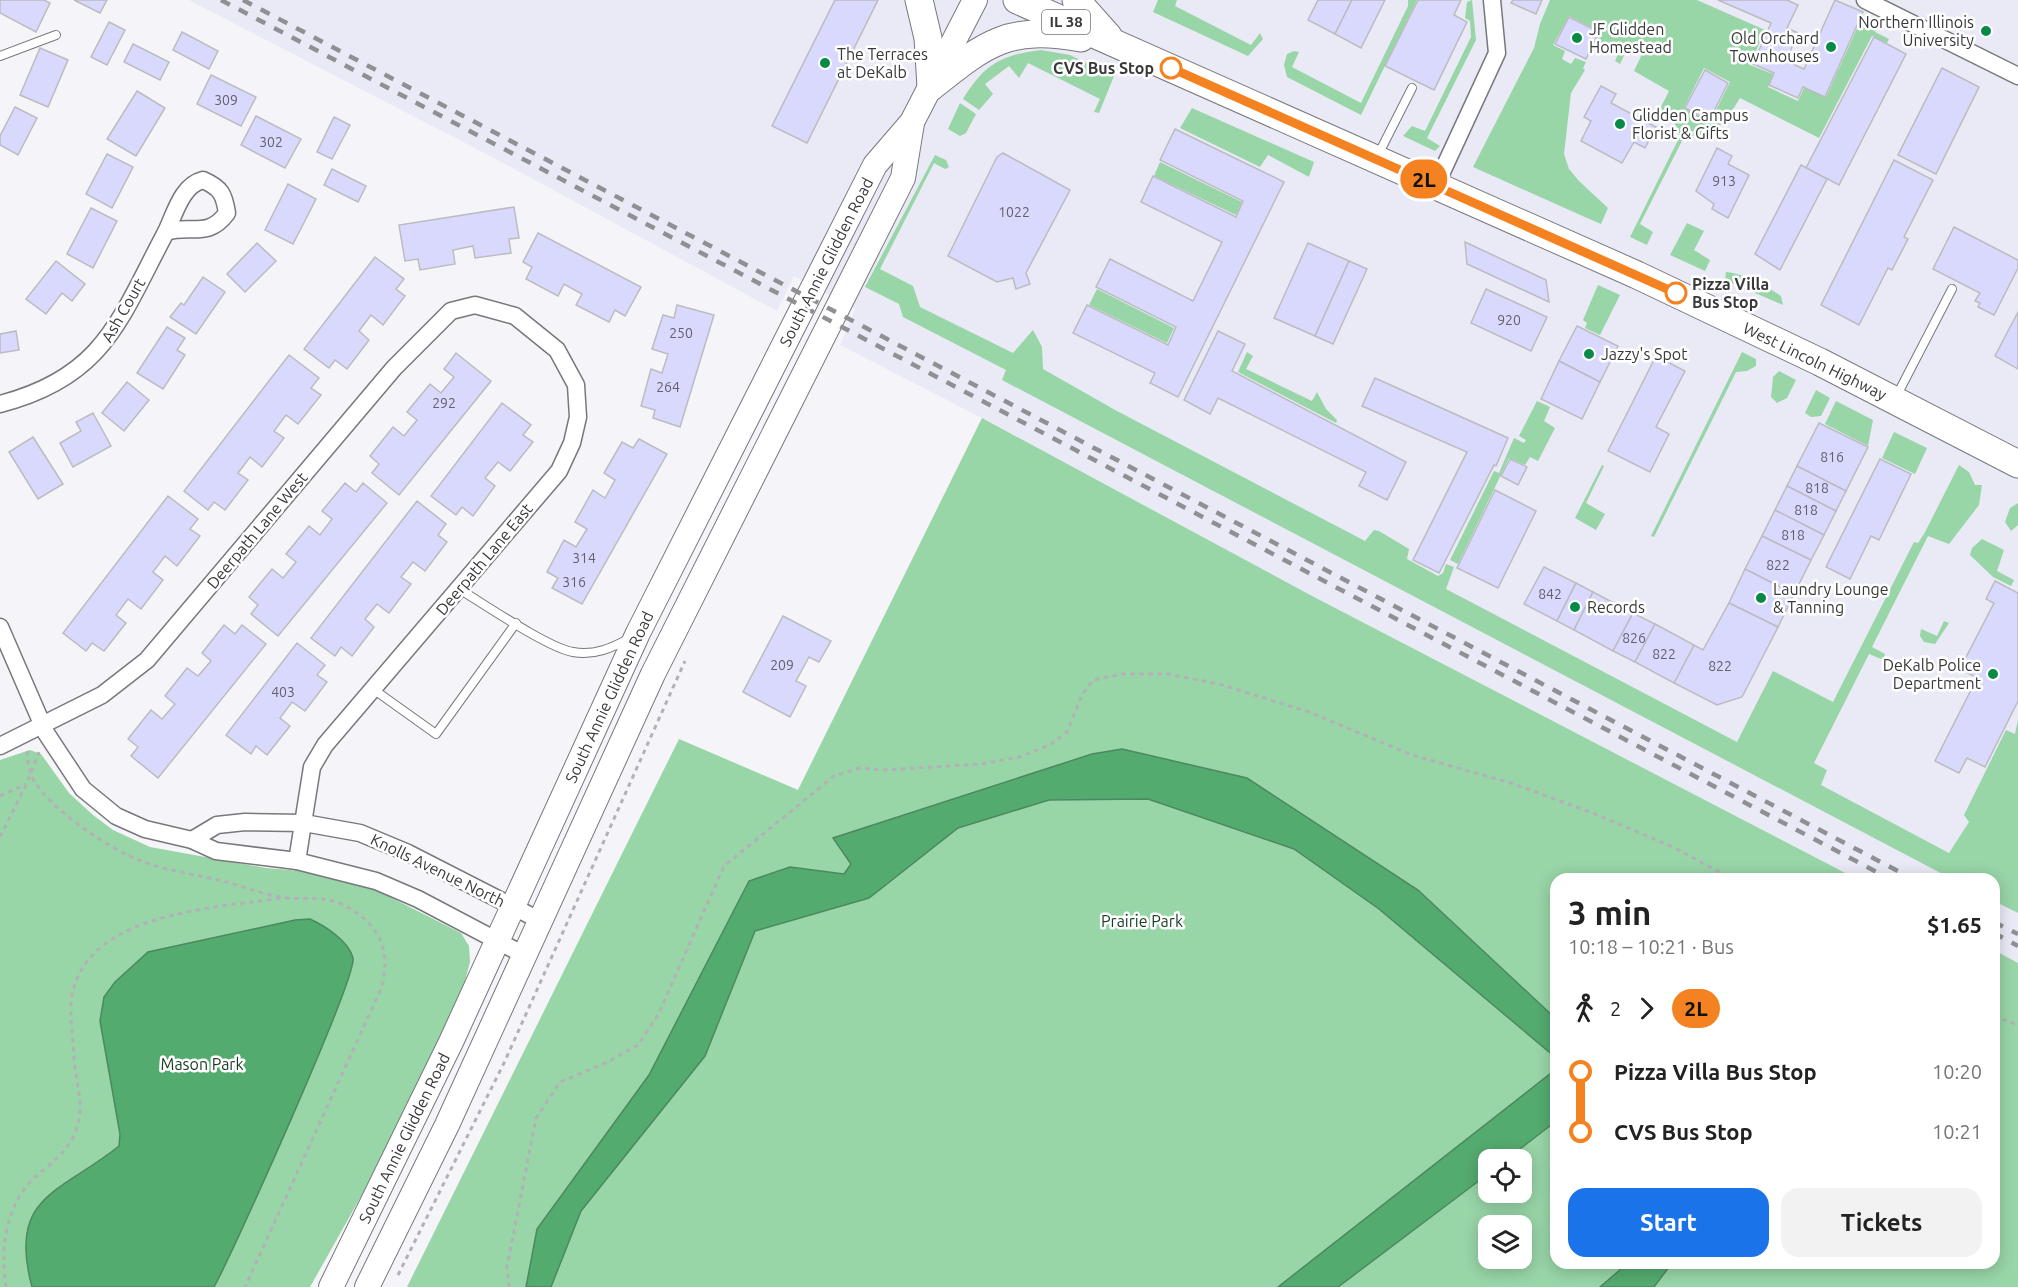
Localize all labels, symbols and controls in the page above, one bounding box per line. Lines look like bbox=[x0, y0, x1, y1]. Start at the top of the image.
road number: IL 38 bbox=[1042, 10, 1090, 34]
place label: Northern Illinois University bbox=[1858, 13, 1974, 49]
place label: JF Glidden Homestead bbox=[1589, 20, 1672, 56]
marker: Northern Illinois University bbox=[1979, 24, 1993, 38]
place label: Old Orchard Townhouses bbox=[1730, 29, 1819, 65]
marker: JF Glidden Homestead bbox=[1570, 31, 1584, 45]
marker: Old Orchard Townhouses bbox=[1824, 40, 1838, 54]
place label: The Terraces at DeKalb bbox=[837, 45, 928, 81]
marker: The Terraces at DeKalb bbox=[818, 56, 832, 70]
marker: CVS Bus Stop bbox=[1160, 57, 1182, 79]
place label: CVS Bus Stop bbox=[1053, 59, 1154, 77]
house number: 309 bbox=[214, 92, 238, 108]
place label: Glidden Campus Florist & Gifts bbox=[1632, 106, 1748, 142]
marker: Glidden Campus Florist & Gifts bbox=[1613, 117, 1627, 131]
house number: 302 bbox=[259, 134, 283, 150]
line badge: 2L bbox=[1397, 160, 1451, 198]
text: 2L bbox=[1412, 167, 1436, 191]
house number: 913 bbox=[1712, 173, 1736, 189]
street label: South Annie Glidden Road bbox=[776, 175, 876, 349]
house number: 1022 bbox=[998, 204, 1030, 220]
street label: Ash Court bbox=[97, 274, 149, 345]
place label: Pizza Villa Bus Stop bbox=[1692, 275, 1769, 311]
marker: Pizza Villa Bus Stop bbox=[1665, 282, 1687, 304]
house number: 920 bbox=[1497, 312, 1521, 328]
street label: West Lincoln Highway bbox=[1741, 319, 1890, 404]
house number: 250 bbox=[669, 325, 693, 341]
place label: Jazzy's Spot bbox=[1601, 345, 1688, 363]
marker: Jazzy's Spot bbox=[1582, 347, 1596, 361]
house number: 264 bbox=[656, 379, 680, 395]
house number: 292 bbox=[432, 395, 456, 411]
house number: 816 bbox=[1820, 449, 1844, 465]
street label: Deerpath Lane West bbox=[203, 468, 311, 592]
house number: 818 bbox=[1805, 480, 1829, 496]
street label: Deerpath Lane East bbox=[432, 499, 536, 618]
house number: 818 bbox=[1794, 502, 1818, 518]
house number: 818 bbox=[1781, 527, 1805, 543]
house number: 314 bbox=[572, 550, 596, 566]
house number: 822 bbox=[1766, 557, 1790, 573]
house number: 316 bbox=[562, 574, 586, 590]
place label: Laundry Lounge & Tanning bbox=[1773, 580, 1889, 616]
house number: 842 bbox=[1538, 586, 1562, 602]
marker: Laundry Lounge & Tanning bbox=[1754, 591, 1768, 605]
place label: Records bbox=[1587, 598, 1645, 616]
marker: Records bbox=[1568, 600, 1582, 614]
street label: South Annie Glidden Road bbox=[561, 608, 657, 786]
house number: 826 bbox=[1622, 630, 1646, 646]
house number: 822 bbox=[1652, 646, 1676, 662]
place label: DeKalb Police Department bbox=[1883, 656, 1982, 692]
house number: 209 bbox=[770, 657, 794, 673]
house number: 822 bbox=[1708, 658, 1732, 674]
marker: DeKalb Police Department bbox=[1986, 667, 2000, 681]
house number: 403 bbox=[271, 684, 295, 700]
street label: Knolls Avenue North bbox=[368, 830, 508, 910]
text: 3 min bbox=[1568, 894, 1651, 931]
park label: Prairie Park bbox=[1101, 912, 1183, 930]
text: $1.65 bbox=[1927, 912, 1982, 937]
text: 10:18 – 10:21 · Bus bbox=[1568, 935, 1734, 958]
icon: walk bbox=[1568, 992, 1601, 1025]
icon: forward bbox=[1630, 992, 1663, 1025]
text: 2L bbox=[1684, 996, 1708, 1020]
text: 2 bbox=[1610, 997, 1621, 1020]
street label: South Annie Glidden Road bbox=[355, 1050, 453, 1226]
park label: Mason Park bbox=[160, 1055, 244, 1073]
text: Pizza Villa Bus Stop bbox=[1614, 1059, 1817, 1084]
text: 10:20 bbox=[1932, 1060, 1982, 1083]
text: CVS Bus Stop bbox=[1614, 1119, 1753, 1144]
text: 10:21 bbox=[1932, 1120, 1982, 1143]
map controls bbox=[1478, 1149, 1532, 1269]
button: locate bbox=[1478, 1149, 1532, 1203]
button: Start bbox=[1568, 1188, 1769, 1257]
button: Tickets bbox=[1781, 1188, 1982, 1257]
button: layers bbox=[1478, 1215, 1532, 1269]

